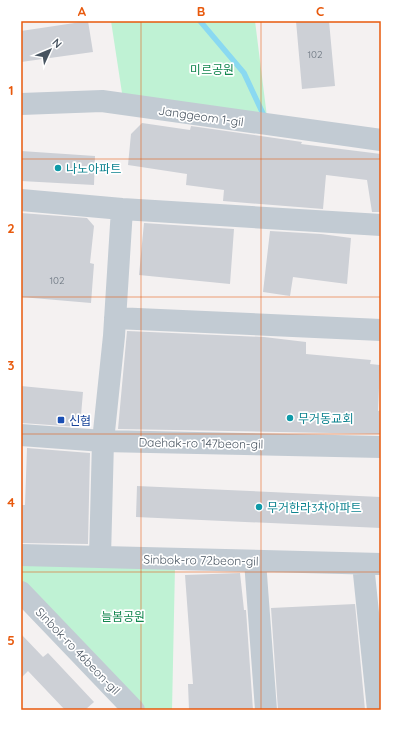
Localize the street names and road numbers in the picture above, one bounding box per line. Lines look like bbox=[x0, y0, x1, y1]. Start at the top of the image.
street label: Janggeom 1-gil bbox=[157, 103, 245, 129]
street label: Daehak-ro 147beon-gil bbox=[138, 434, 264, 452]
street label: Sinbok-ro 72beon-gil bbox=[143, 551, 259, 569]
street label: Sinbok-ro 46beon-gil bbox=[33, 604, 123, 698]

